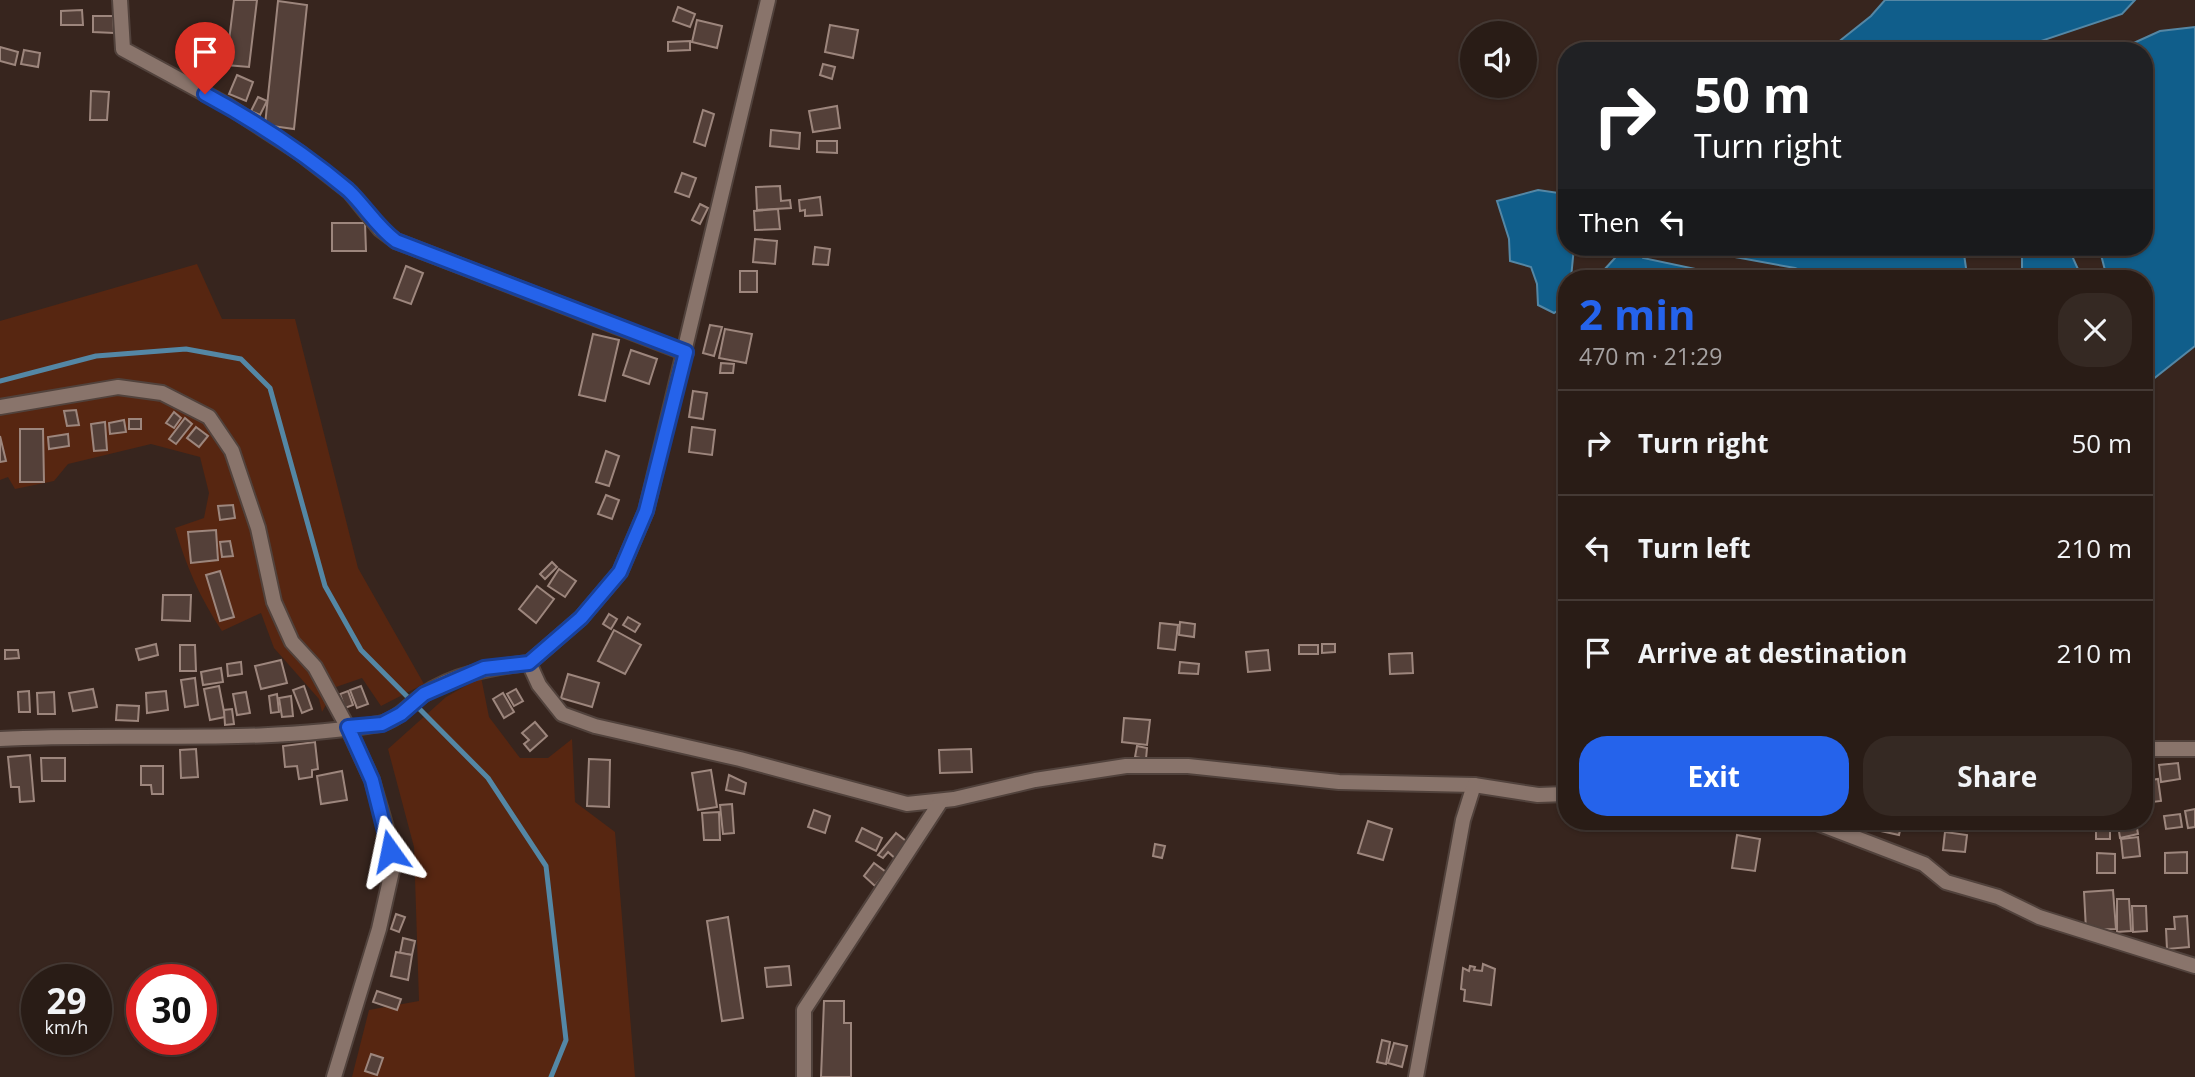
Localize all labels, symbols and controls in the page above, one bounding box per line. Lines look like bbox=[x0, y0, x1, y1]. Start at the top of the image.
map controls bbox=[1460, 21, 1537, 98]
button: sound bbox=[1460, 21, 1537, 98]
pin bbox=[175, 22, 235, 94]
icon: arrive bbox=[186, 33, 224, 71]
text: 50 m bbox=[1694, 61, 1811, 127]
icon: right bbox=[1579, 70, 1670, 161]
text: Turn right bbox=[1694, 124, 1842, 167]
icon: left bbox=[1654, 203, 1692, 241]
text: Then bbox=[1579, 204, 1640, 240]
text: 2 min bbox=[1579, 285, 1696, 342]
button: close bbox=[2058, 293, 2132, 367]
text: 470 m · 21:29 bbox=[1579, 340, 1722, 372]
icon: right bbox=[1579, 424, 1617, 462]
text: Turn right bbox=[1638, 425, 1769, 461]
text: 50 m bbox=[2071, 425, 2132, 461]
icon: left bbox=[1579, 529, 1617, 567]
text: Turn left bbox=[1638, 530, 1750, 566]
text: 210 m bbox=[2057, 530, 2132, 566]
icon: arrive bbox=[1579, 634, 1617, 672]
text: Arrive at destination bbox=[1638, 635, 1907, 671]
text: 210 m bbox=[2057, 635, 2132, 671]
button: Exit bbox=[1579, 736, 1849, 816]
button: Share bbox=[1863, 736, 2132, 816]
position arrow bbox=[353, 814, 427, 888]
speed limit sign: 30 bbox=[126, 964, 217, 1055]
text: 29 bbox=[46, 977, 87, 1024]
text: km/h bbox=[45, 1015, 88, 1039]

